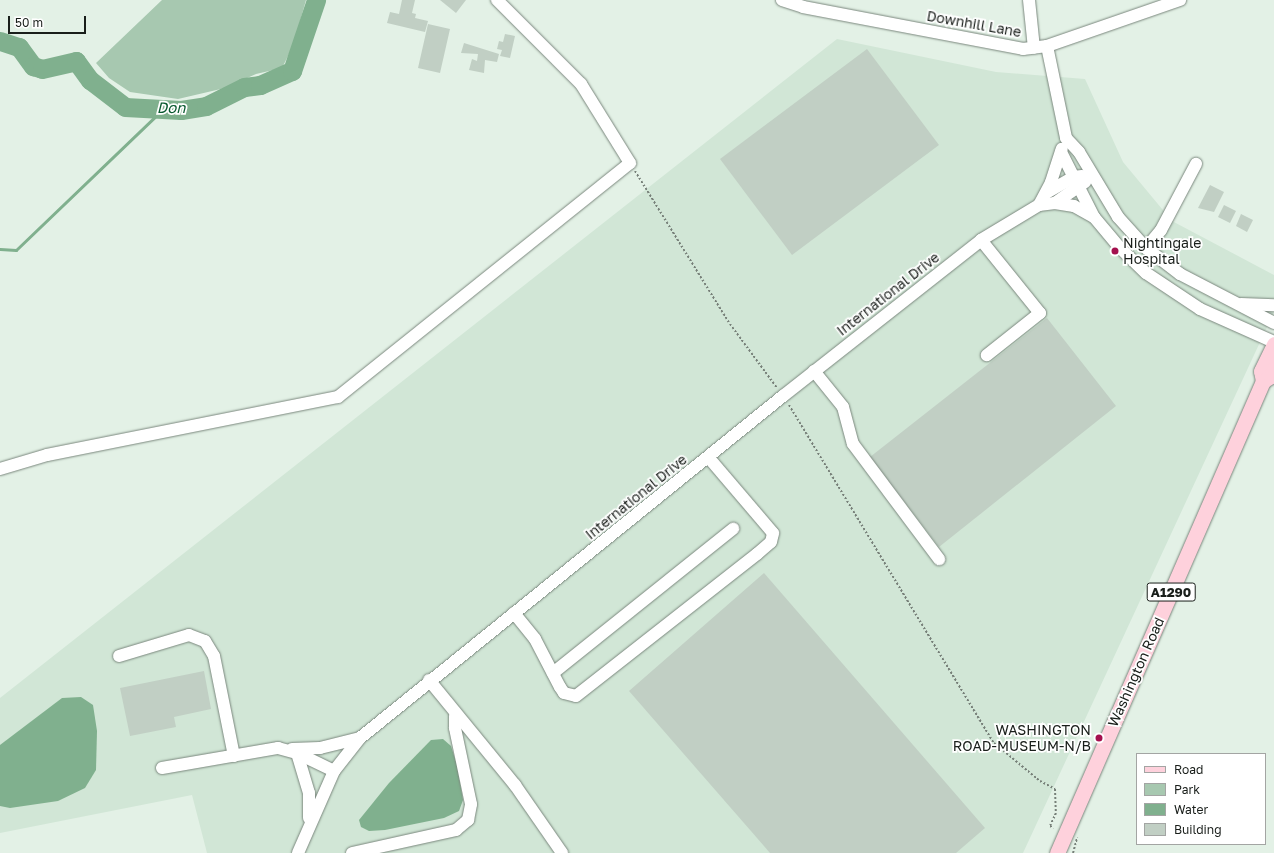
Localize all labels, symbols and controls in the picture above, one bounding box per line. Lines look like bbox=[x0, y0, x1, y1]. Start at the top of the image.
street label: Downhill Lane bbox=[925, 7, 1023, 41]
scale bar bbox=[10, 8, 88, 34]
text: 50 m bbox=[15, 15, 43, 30]
water label: Don bbox=[157, 99, 185, 117]
place label: Nightingale Hospital bbox=[1123, 235, 1201, 268]
marker: Nightingale Hospital bbox=[1110, 246, 1120, 256]
street label: International Drive bbox=[833, 249, 943, 339]
street label: International Drive bbox=[582, 451, 690, 543]
road number: A1290 bbox=[1146, 581, 1196, 603]
street label: Washington Road bbox=[1104, 615, 1168, 729]
place label: WASHINGTON ROAD-MUSEUM-N/B bbox=[953, 722, 1091, 754]
marker: WASHINGTON ROAD-MUSEUM-N/B bbox=[1094, 733, 1104, 743]
legend bbox=[1136, 753, 1266, 845]
text: Road bbox=[1174, 762, 1203, 777]
text: Park bbox=[1174, 782, 1200, 797]
text: Water bbox=[1174, 802, 1208, 817]
text: Building bbox=[1174, 822, 1222, 837]

